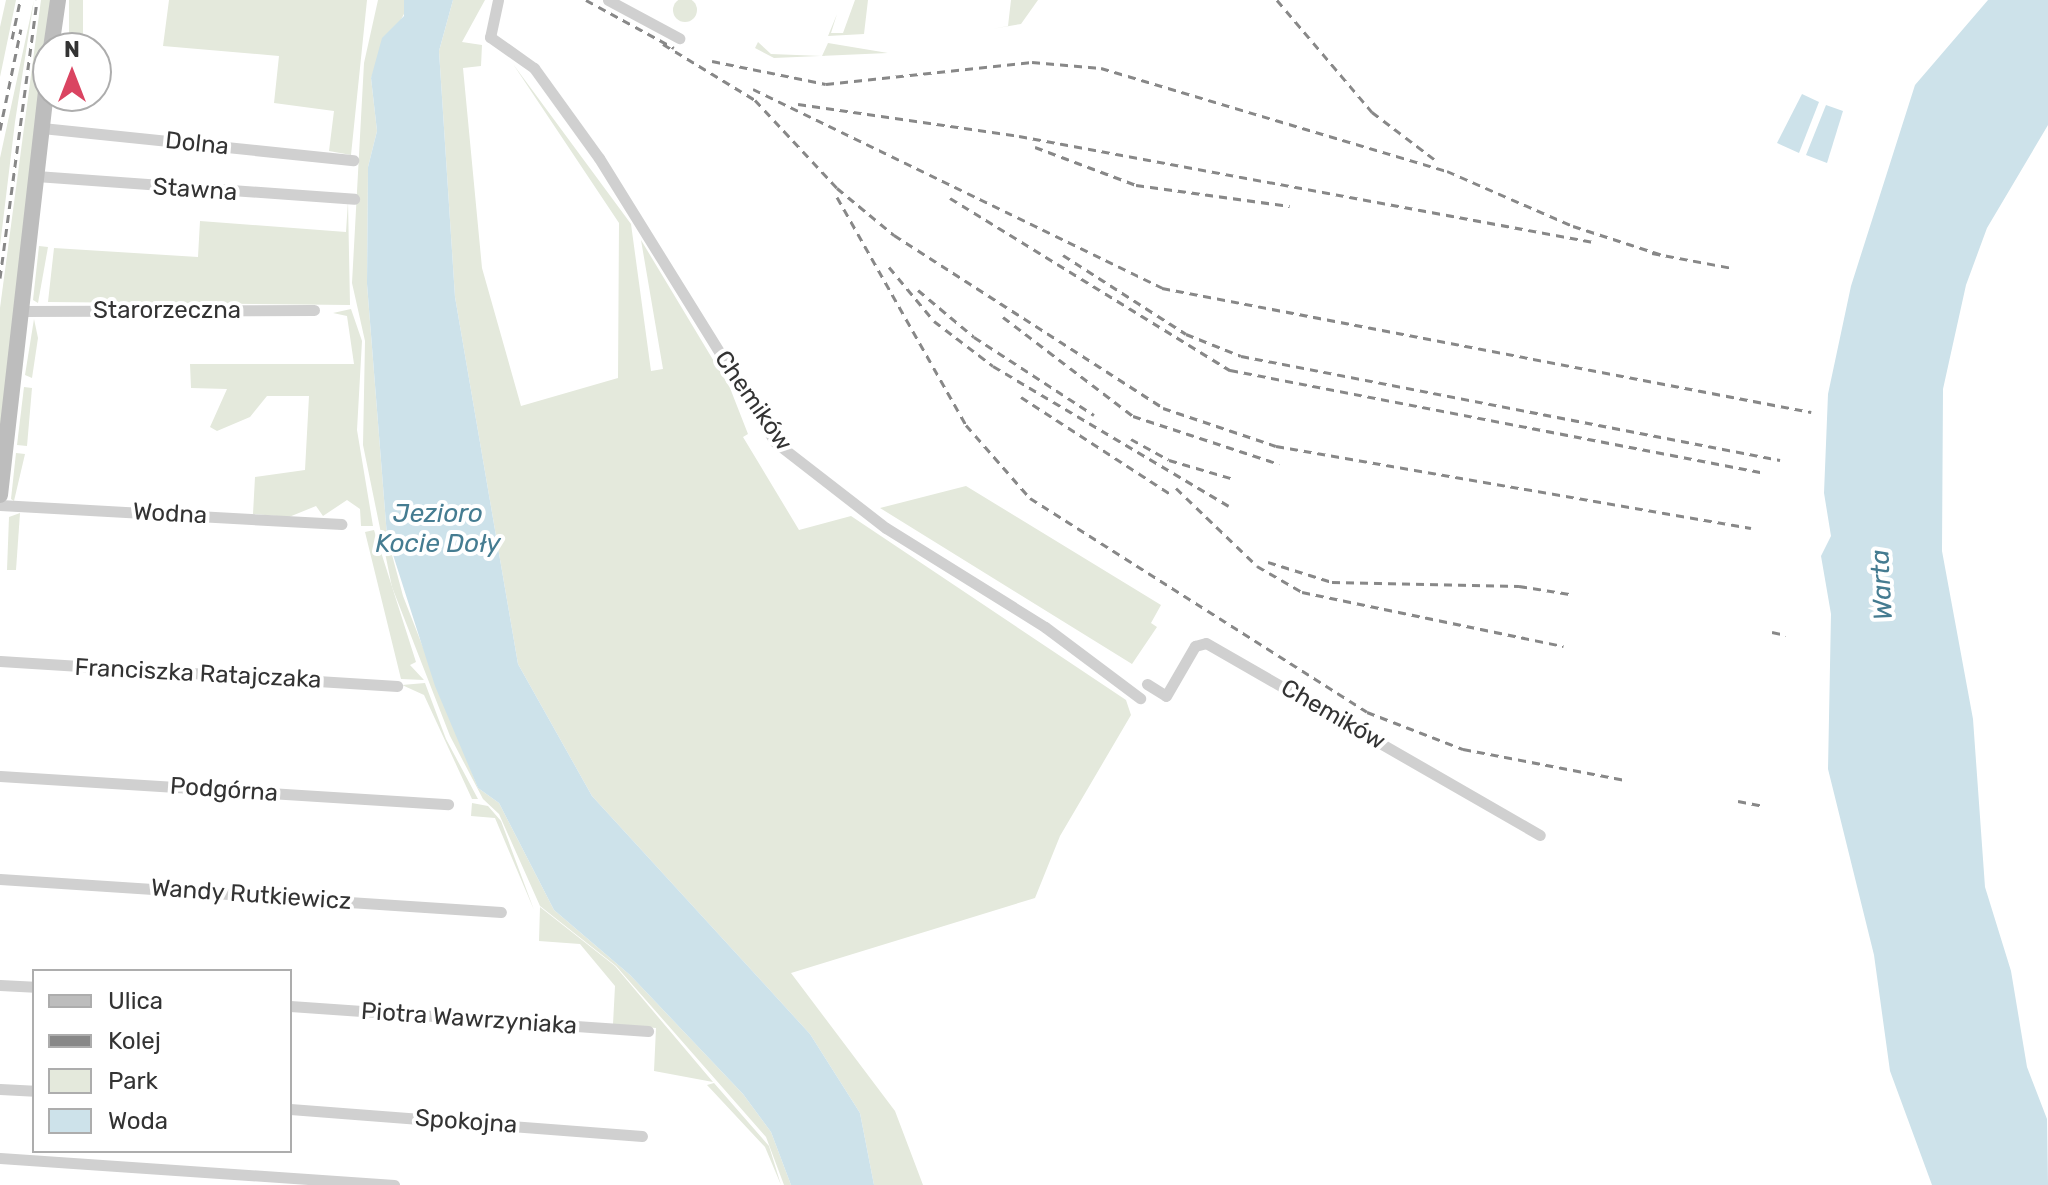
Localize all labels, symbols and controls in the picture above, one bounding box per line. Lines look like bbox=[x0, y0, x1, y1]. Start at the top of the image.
north arrow bbox=[32, 32, 112, 112]
text: N bbox=[64, 36, 80, 63]
street label: Dolna bbox=[164, 126, 230, 162]
street label: Stawna bbox=[152, 173, 238, 207]
street label: Starorzeczna bbox=[93, 297, 241, 325]
street label: Chemików bbox=[708, 345, 798, 457]
street label: Wodna bbox=[132, 498, 208, 530]
water label: Jezioro Kocie Doły bbox=[375, 498, 501, 560]
water label: Warta bbox=[1865, 549, 1899, 621]
street label: Franciszka Ratajczaka bbox=[74, 653, 322, 695]
street label: Chemików bbox=[1276, 674, 1390, 756]
street label: Podgórna bbox=[169, 772, 279, 808]
street label: Wandy Rutkiewicz bbox=[150, 874, 352, 916]
legend bbox=[32, 969, 292, 1153]
text: Ulica bbox=[108, 987, 163, 1015]
street label: Piotra Wawrzyniaka bbox=[360, 997, 578, 1041]
text: Kolej bbox=[108, 1027, 161, 1055]
text: Park bbox=[108, 1067, 158, 1095]
street label: Spokojna bbox=[414, 1104, 518, 1140]
text: Woda bbox=[108, 1107, 168, 1135]

